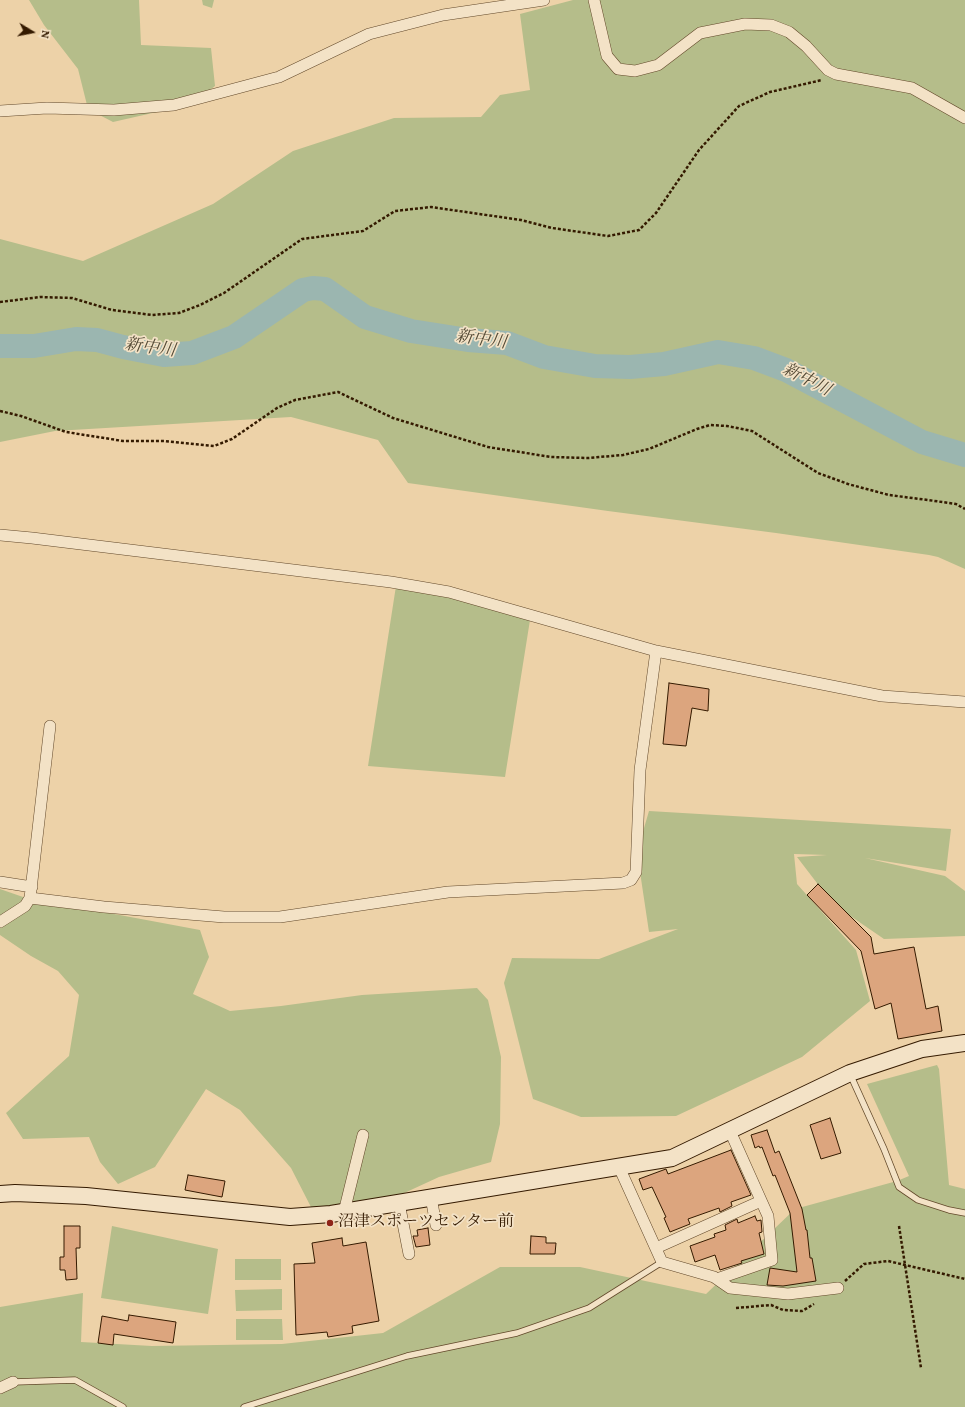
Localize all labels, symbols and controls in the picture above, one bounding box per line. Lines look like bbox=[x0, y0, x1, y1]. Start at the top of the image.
north arrow bbox=[12, 12, 52, 52]
text: N bbox=[36, 29, 52, 39]
water label: 新中川 bbox=[454, 327, 508, 355]
water label: 新中川 bbox=[123, 335, 177, 363]
water label: 新中川 bbox=[779, 360, 833, 402]
place label: 沼津スポーツセンター前 bbox=[338, 1213, 514, 1233]
marker: 沼津スポーツセンター前 bbox=[325, 1218, 335, 1228]

